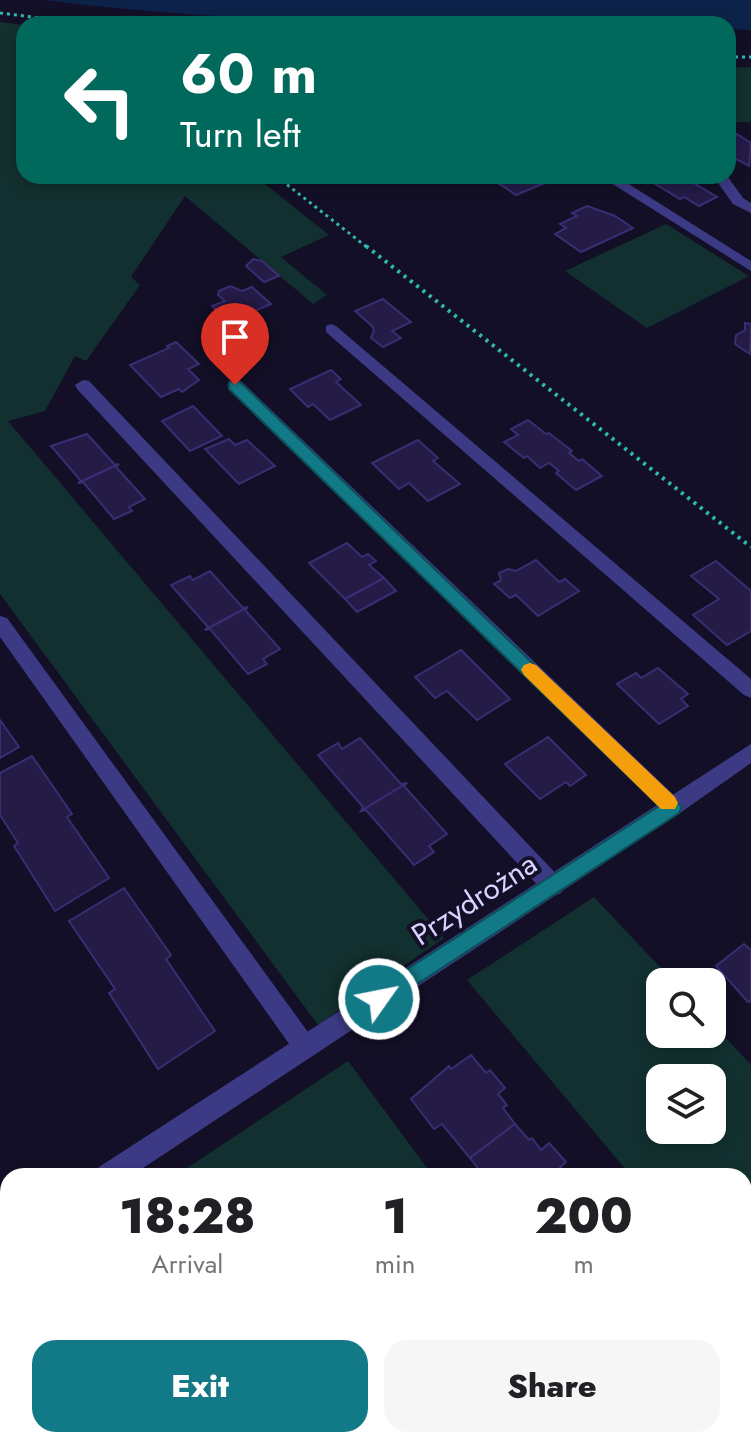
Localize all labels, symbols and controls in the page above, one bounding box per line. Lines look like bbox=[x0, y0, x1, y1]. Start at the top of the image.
text: 60 m bbox=[180, 33, 317, 114]
icon: left bbox=[48, 48, 152, 152]
text: Turn left bbox=[180, 108, 301, 160]
pin bbox=[201, 303, 269, 385]
icon: arrive bbox=[213, 315, 257, 359]
street label: Przydrożna bbox=[403, 842, 545, 956]
position arrow bbox=[337, 957, 421, 1041]
map controls bbox=[646, 968, 726, 1144]
button: search bbox=[646, 968, 726, 1048]
button: layers bbox=[646, 1064, 726, 1144]
text: 18:28 bbox=[119, 1182, 256, 1251]
text: 1 bbox=[382, 1182, 408, 1251]
text: 200 bbox=[535, 1182, 633, 1251]
text: Arrival bbox=[152, 1245, 223, 1283]
text: min bbox=[375, 1245, 415, 1283]
text: m bbox=[574, 1245, 594, 1283]
button: Exit bbox=[32, 1340, 368, 1432]
button: Share bbox=[384, 1340, 720, 1432]

